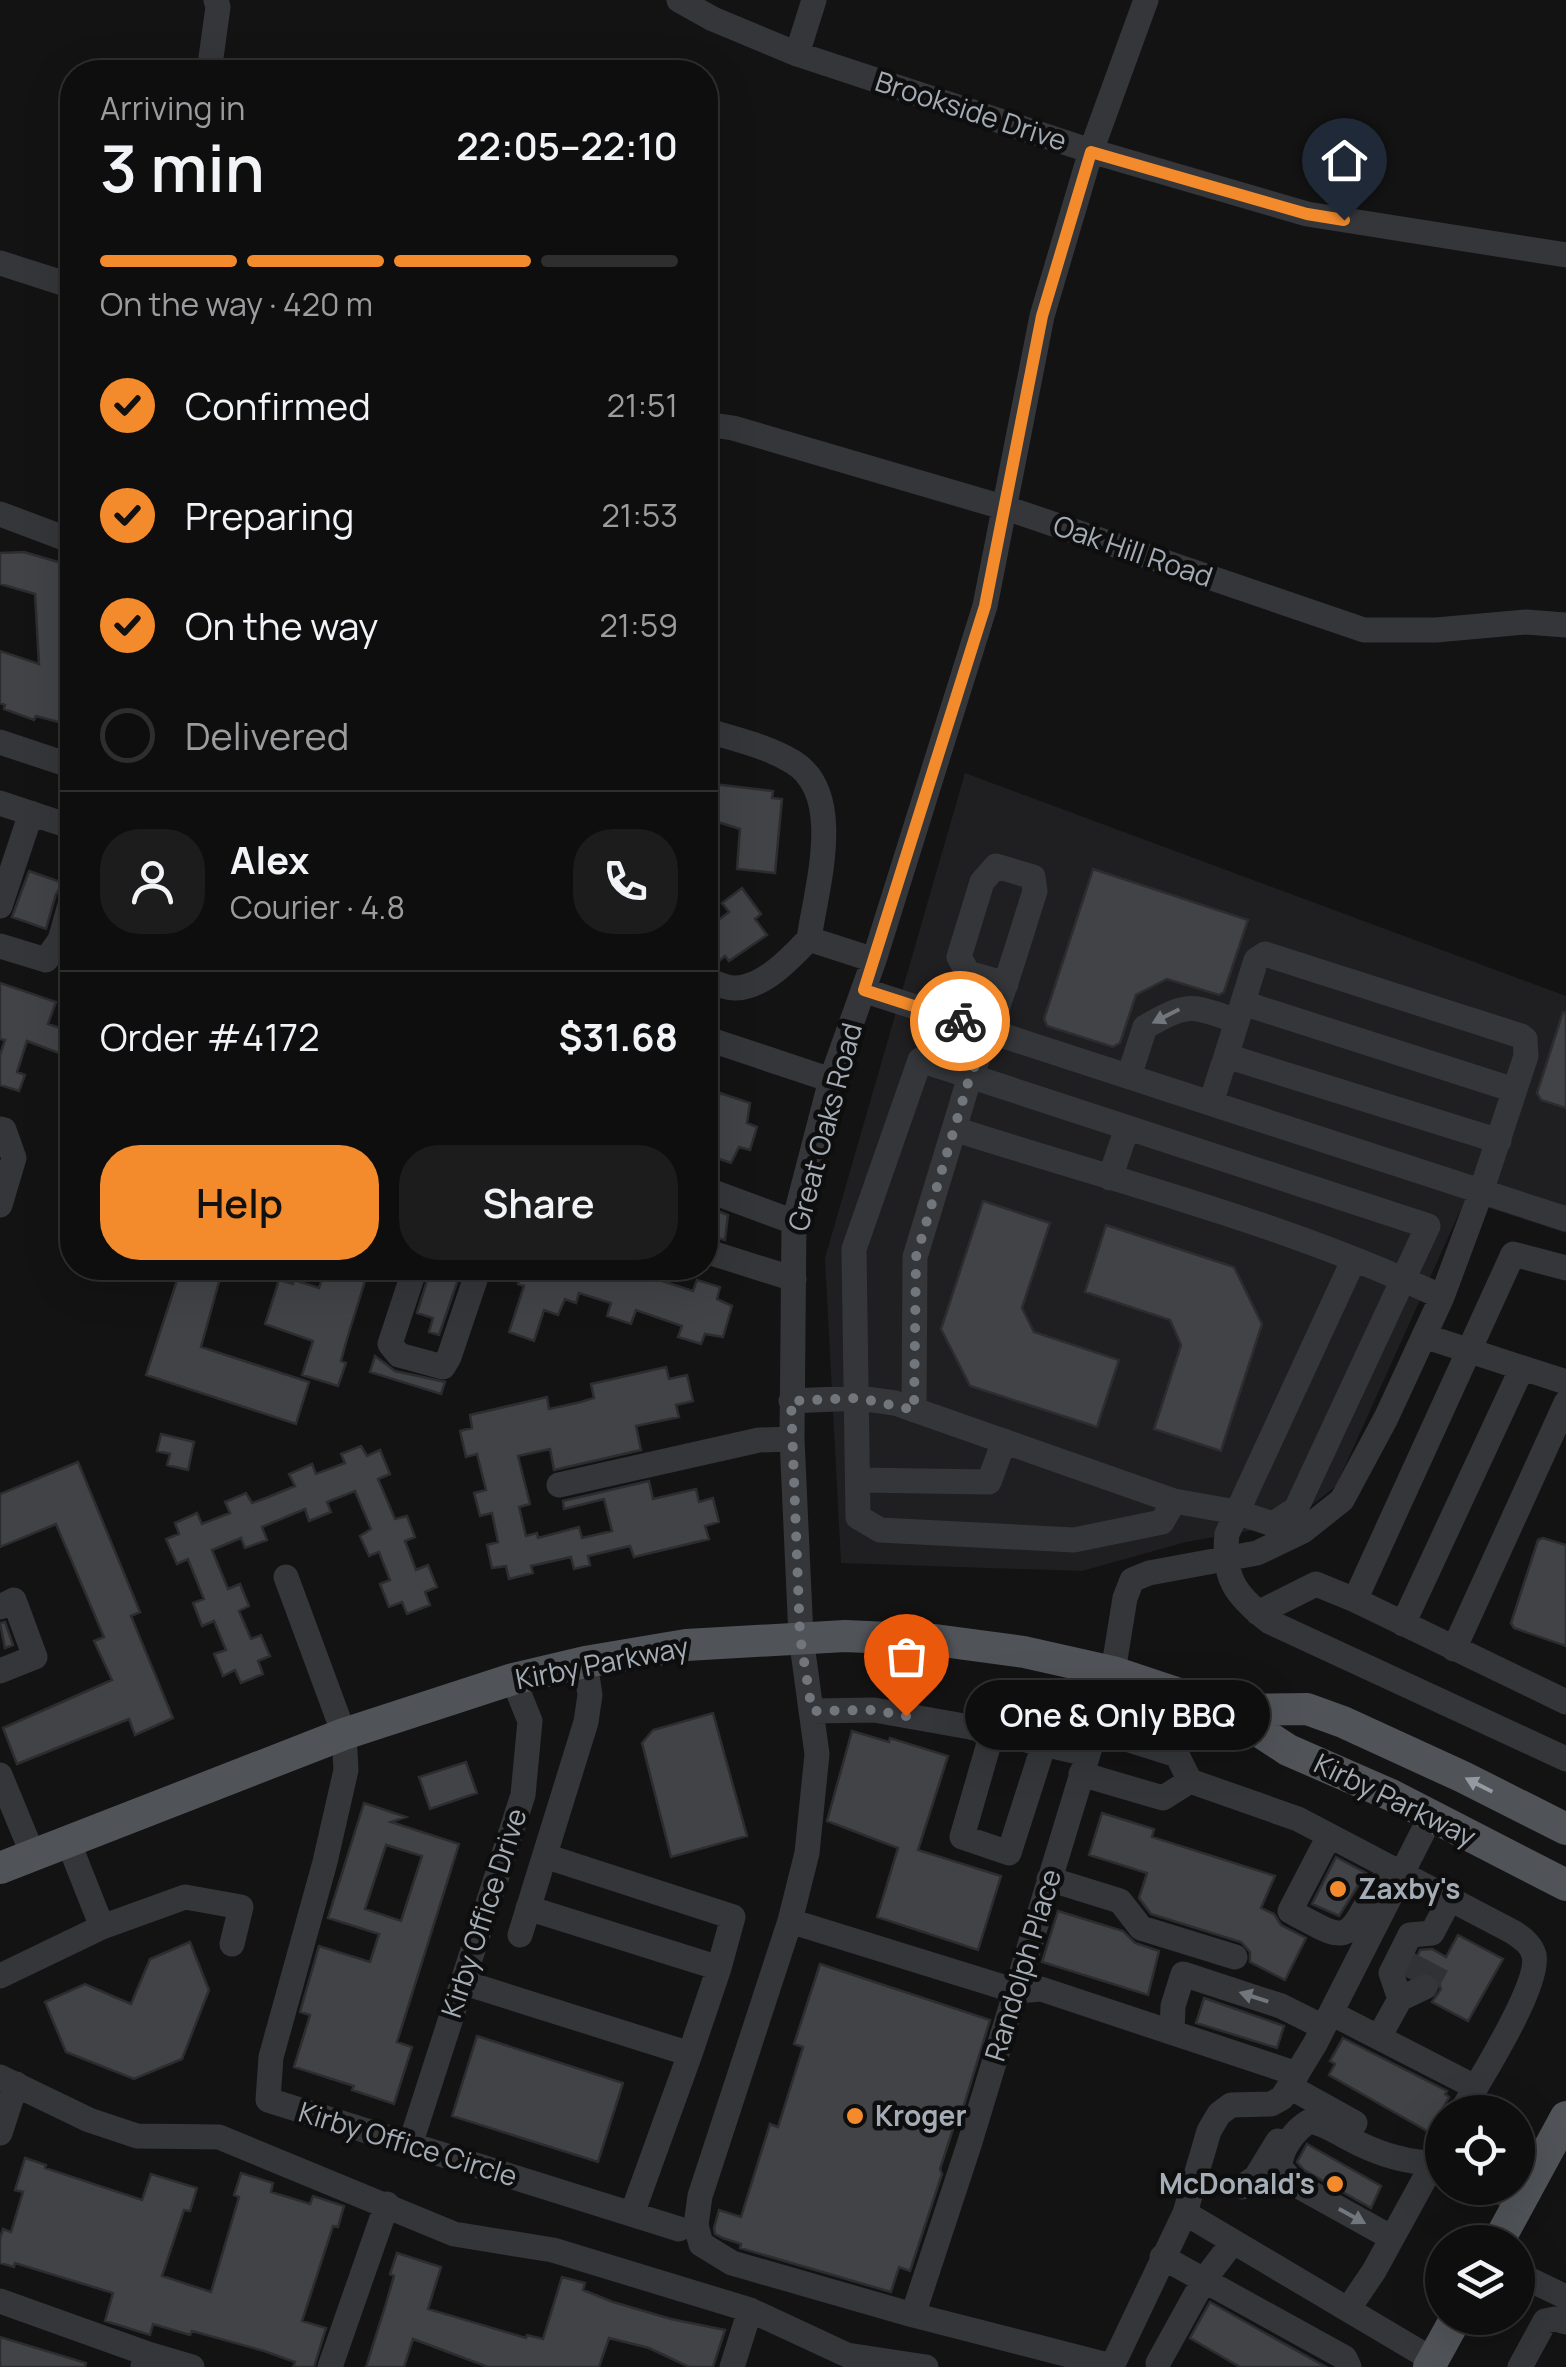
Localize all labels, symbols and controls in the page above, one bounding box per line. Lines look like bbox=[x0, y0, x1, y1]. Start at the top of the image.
street label: Brookside Drive bbox=[871, 61, 1072, 159]
text: Arriving in bbox=[100, 86, 245, 130]
pin bbox=[1302, 118, 1387, 221]
text: 22:05–22:10 bbox=[456, 119, 678, 171]
text: 3 min bbox=[100, 123, 265, 212]
icon: home bbox=[1317, 133, 1372, 188]
text: On the way · 420 m bbox=[100, 282, 373, 326]
icon: check bbox=[100, 378, 155, 433]
text: Confirmed bbox=[185, 379, 371, 431]
text: 21:51 bbox=[607, 383, 678, 427]
icon: check bbox=[100, 488, 155, 543]
text: Preparing bbox=[185, 489, 354, 541]
text: 21:53 bbox=[602, 493, 678, 537]
street label: Oak Hill Road bbox=[1049, 505, 1218, 595]
icon: check bbox=[100, 598, 155, 653]
text: On the way bbox=[185, 599, 378, 651]
text: 21:59 bbox=[599, 603, 678, 647]
text: Delivered bbox=[185, 709, 349, 761]
button: person bbox=[100, 829, 205, 934]
button: phone bbox=[573, 829, 678, 934]
text: Alex bbox=[230, 833, 309, 885]
text: Courier · 4.8 bbox=[230, 885, 405, 929]
courier bbox=[910, 971, 1010, 1071]
icon: bike bbox=[933, 994, 988, 1049]
one-way arrow bbox=[1151, 1007, 1180, 1024]
text: Order #4172 bbox=[100, 1010, 320, 1062]
text: $31.68 bbox=[558, 1010, 678, 1062]
street label: Great Oaks Road bbox=[778, 1018, 870, 1235]
button: Help bbox=[100, 1145, 379, 1260]
button: Share bbox=[399, 1145, 678, 1260]
pin bbox=[864, 1614, 949, 1717]
street label: Kirby Parkway bbox=[512, 1627, 692, 1697]
icon: bag bbox=[879, 1629, 934, 1684]
callout: One & Only BBQ bbox=[966, 1681, 1271, 1751]
text: One & Only BBQ bbox=[1000, 1693, 1235, 1737]
street label: Kirby Parkway bbox=[1308, 1744, 1483, 1855]
one-way arrow bbox=[1464, 1777, 1493, 1794]
street label: Kirby Office Drive bbox=[431, 1803, 535, 2022]
street label: Randolph Place bbox=[975, 1864, 1069, 2065]
place label: Zaxby's bbox=[1358, 1869, 1460, 1907]
marker: Zaxby's bbox=[1327, 1878, 1349, 1900]
one-way arrow bbox=[1239, 1989, 1269, 2004]
street label: Kirby Office Circle bbox=[294, 2092, 522, 2194]
map controls bbox=[1425, 2095, 1535, 2335]
button: locate bbox=[1425, 2095, 1535, 2205]
place label: Kroger bbox=[875, 2096, 967, 2134]
marker: Kroger bbox=[844, 2105, 866, 2127]
place label: McDonald's bbox=[1159, 2164, 1315, 2202]
marker: McDonald's bbox=[1324, 2173, 1346, 2195]
one-way arrow bbox=[1338, 2207, 1366, 2224]
button: layers bbox=[1425, 2225, 1535, 2335]

